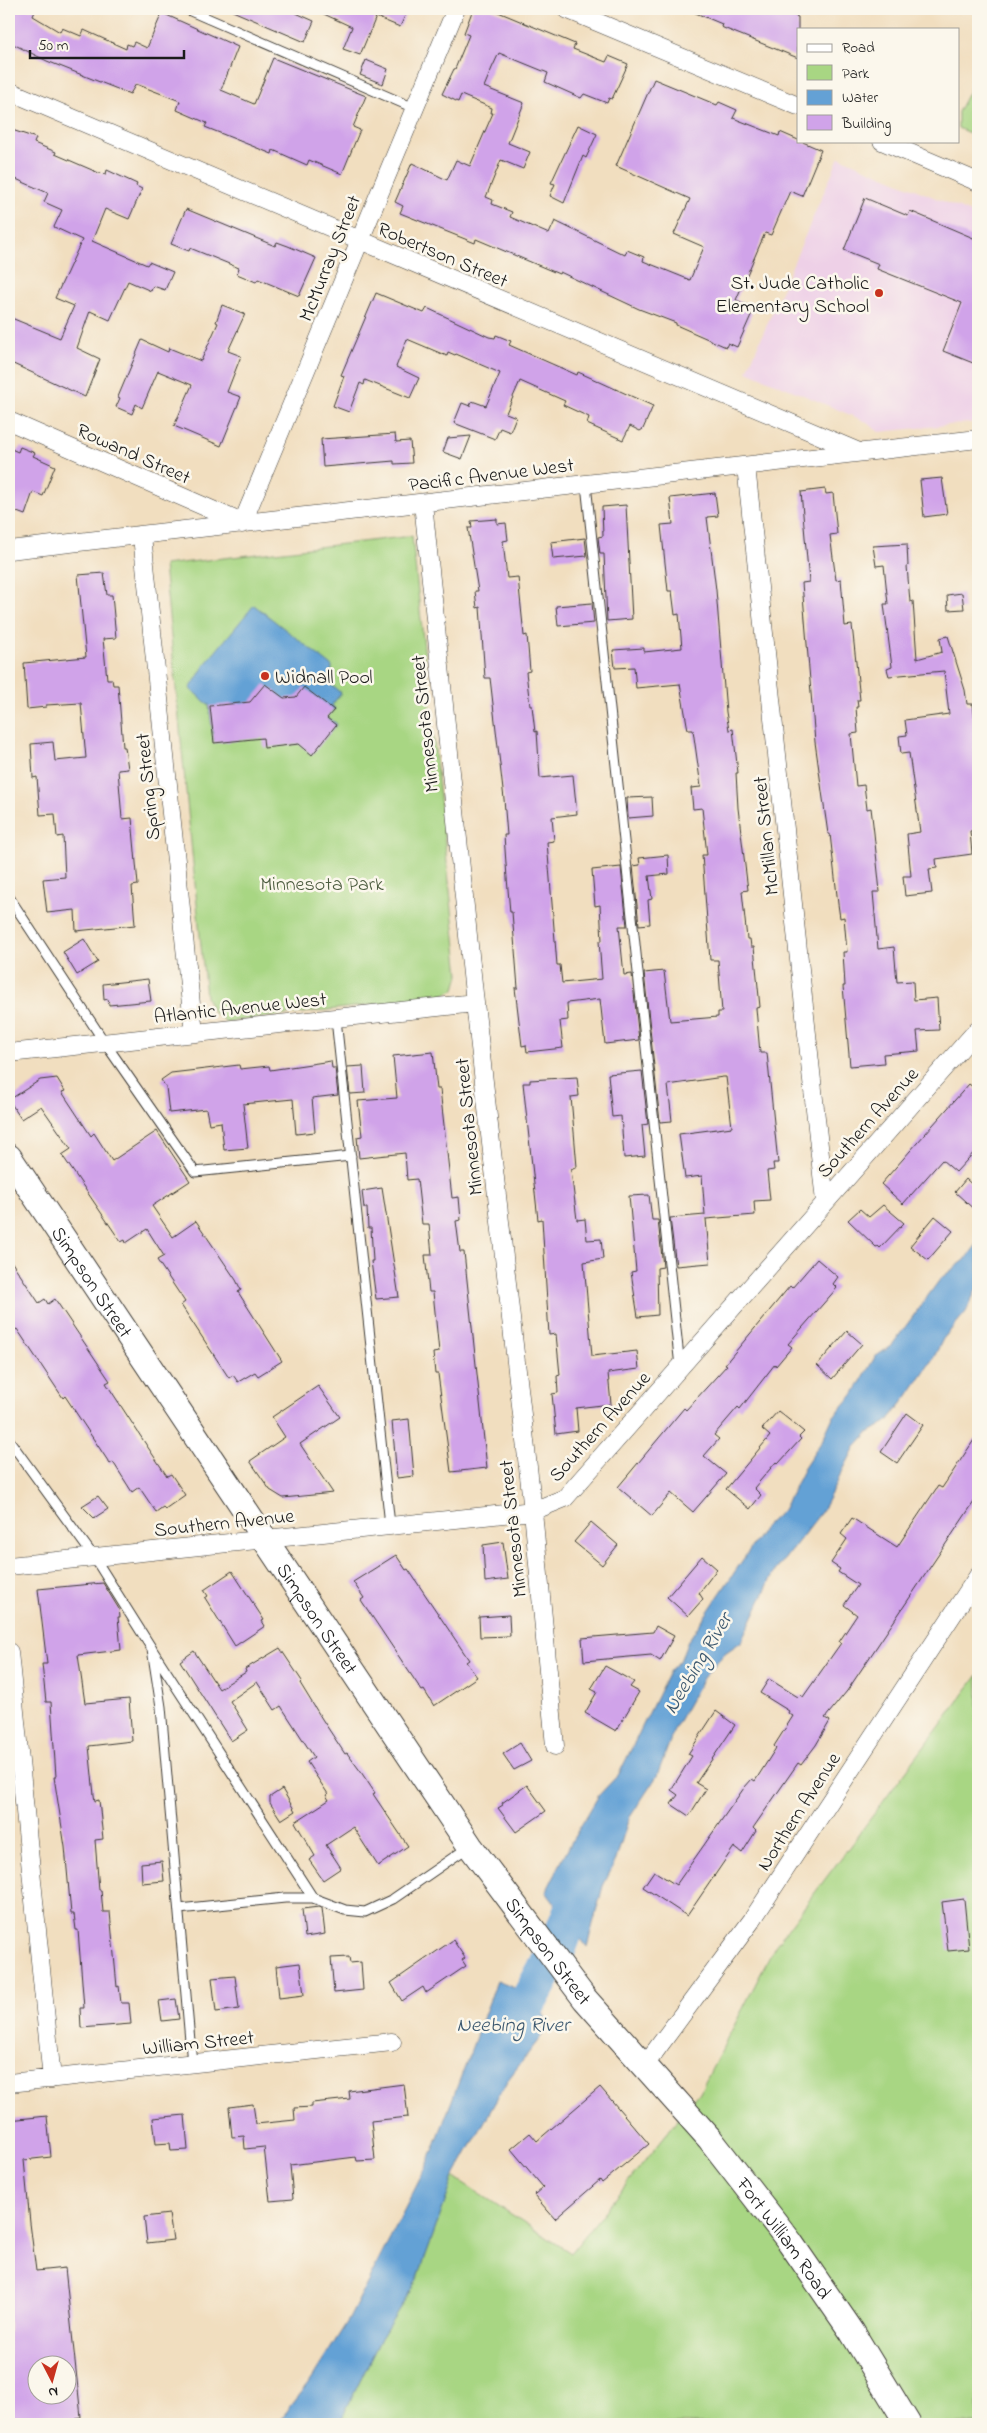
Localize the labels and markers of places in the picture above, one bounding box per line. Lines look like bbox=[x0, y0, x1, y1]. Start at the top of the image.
place label: St. Jude Catholic Elementary School bbox=[716, 270, 869, 322]
marker: St. Jude Catholic Elementary School bbox=[873, 287, 885, 299]
place label: Widnall Pool bbox=[275, 664, 373, 693]
marker: Widnall Pool bbox=[259, 670, 271, 682]

